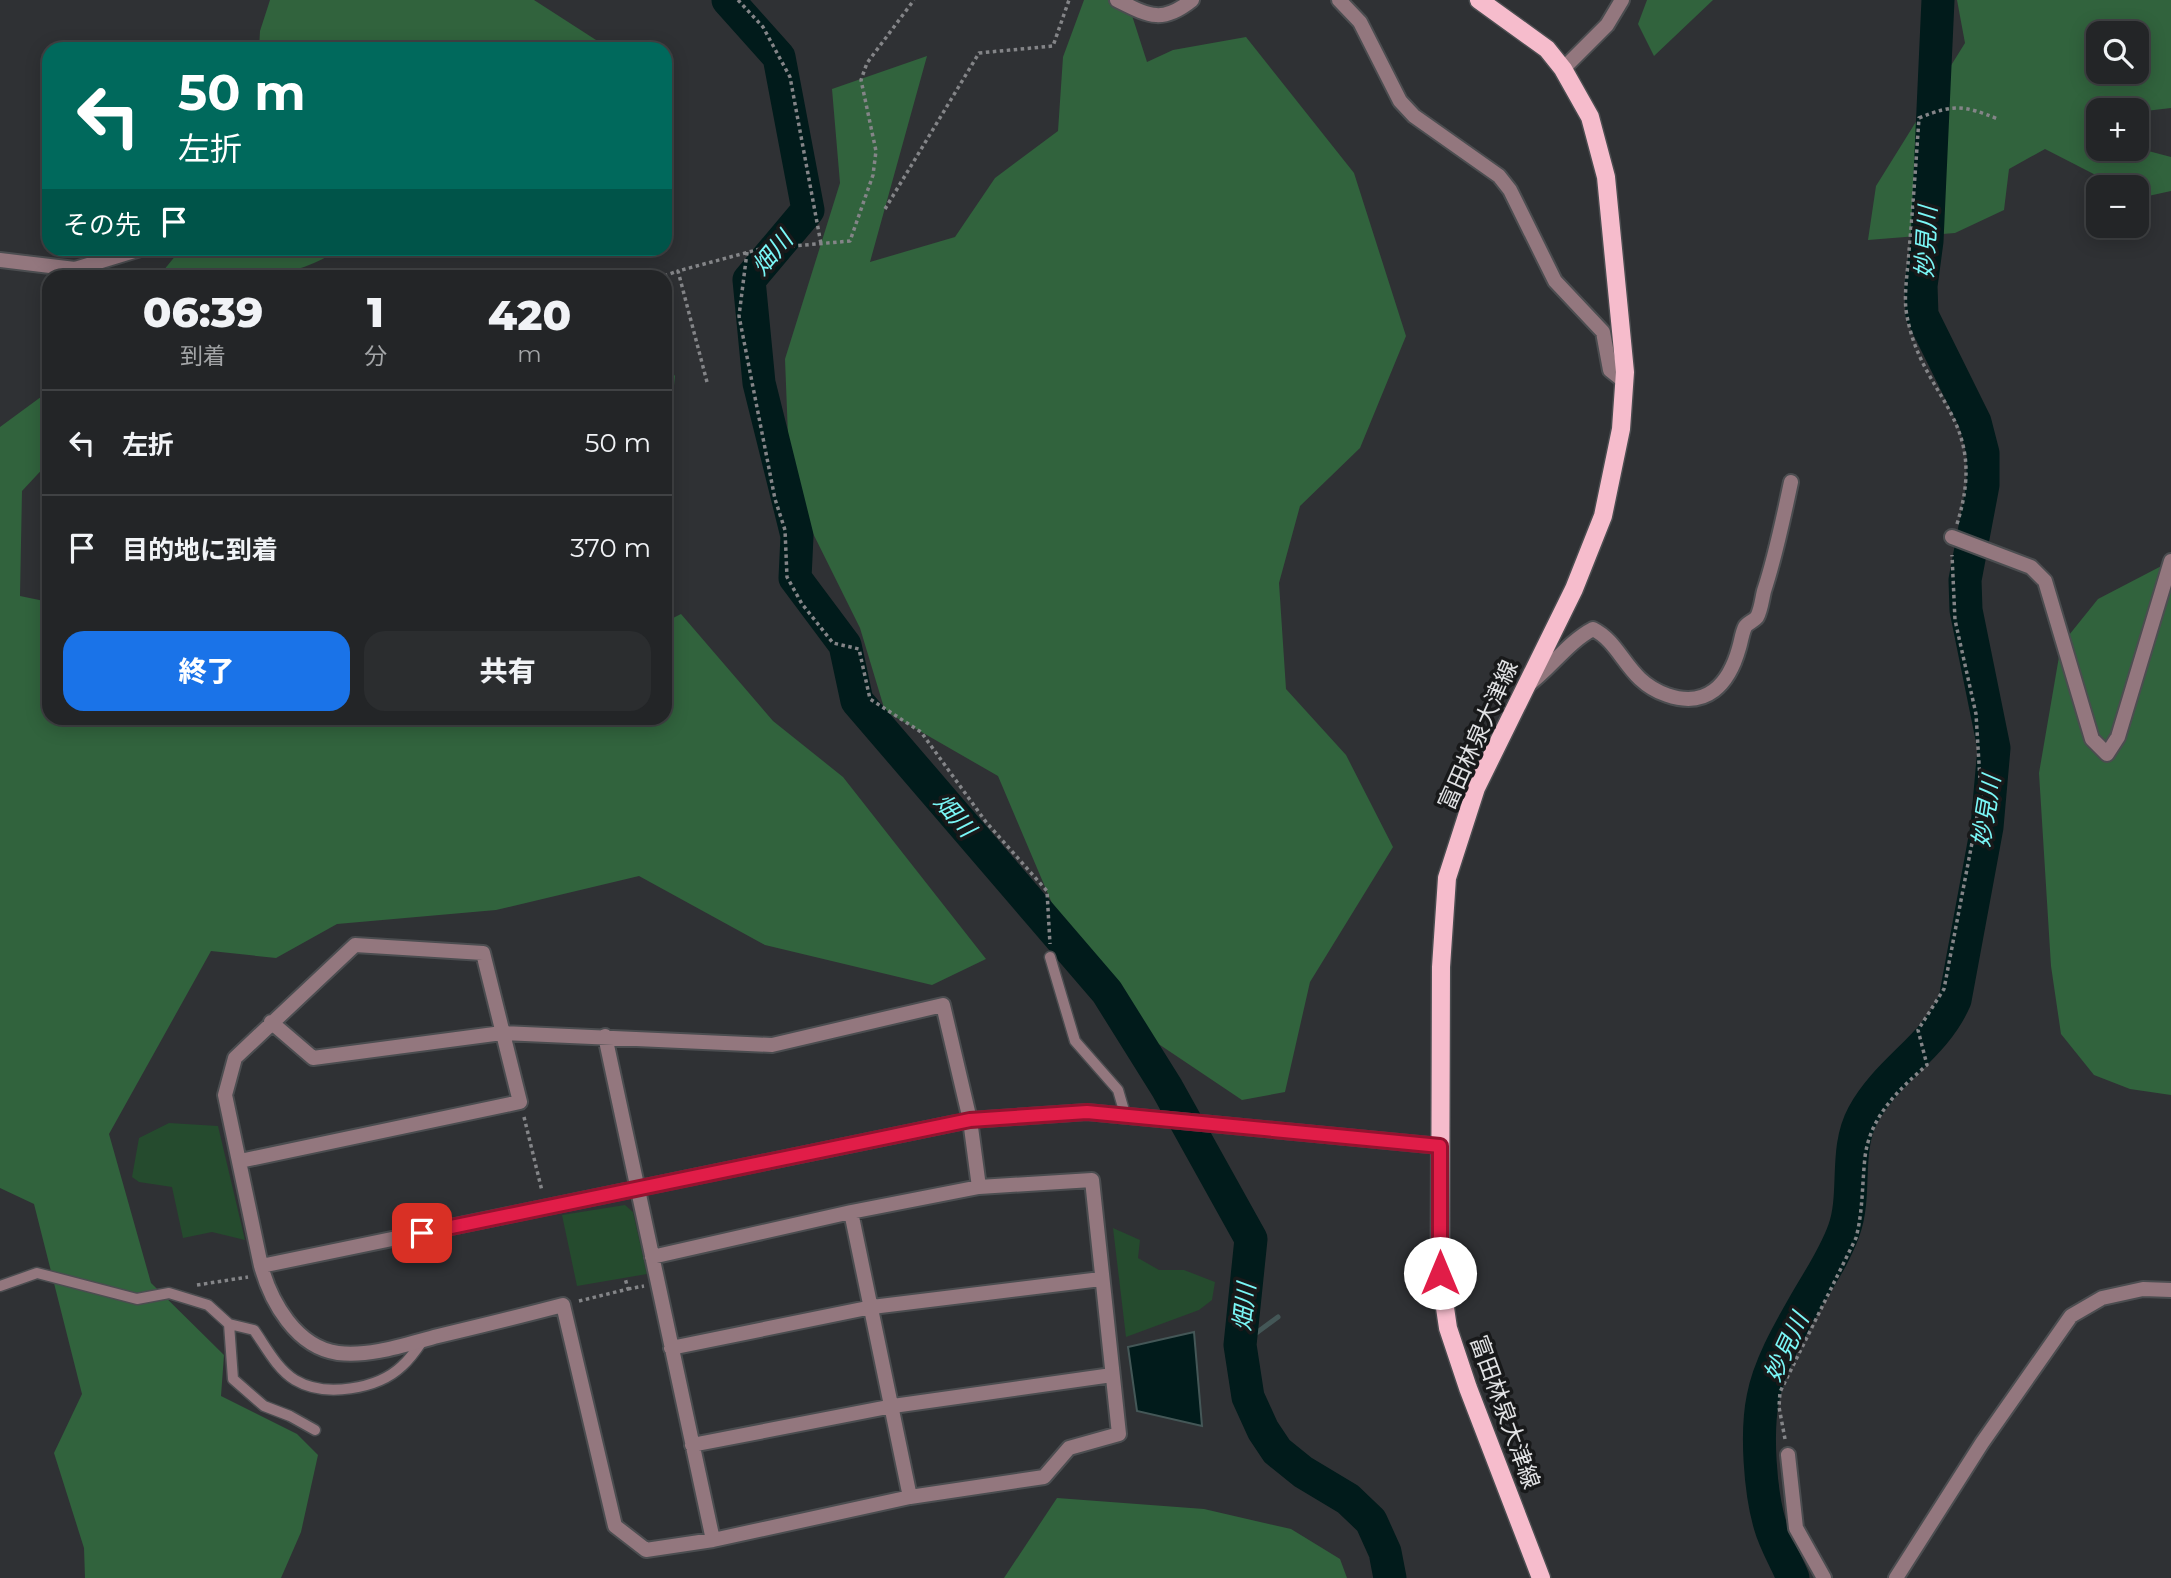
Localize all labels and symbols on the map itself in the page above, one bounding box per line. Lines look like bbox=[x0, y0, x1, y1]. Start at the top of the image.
water label: 妙見川 bbox=[1910, 202, 1943, 279]
water label: 畑川 bbox=[745, 223, 800, 281]
street label: 富田林泉大津線 bbox=[1432, 656, 1524, 814]
water label: 妙見川 bbox=[1966, 770, 2006, 849]
water label: 畑川 bbox=[928, 787, 984, 845]
pin bbox=[392, 1203, 452, 1263]
position arrow bbox=[1403, 1236, 1477, 1310]
water label: 畑川 bbox=[1227, 1279, 1261, 1332]
water label: 妙見川 bbox=[1758, 1306, 1816, 1386]
street label: 富田林泉大津線 bbox=[1464, 1332, 1546, 1492]

